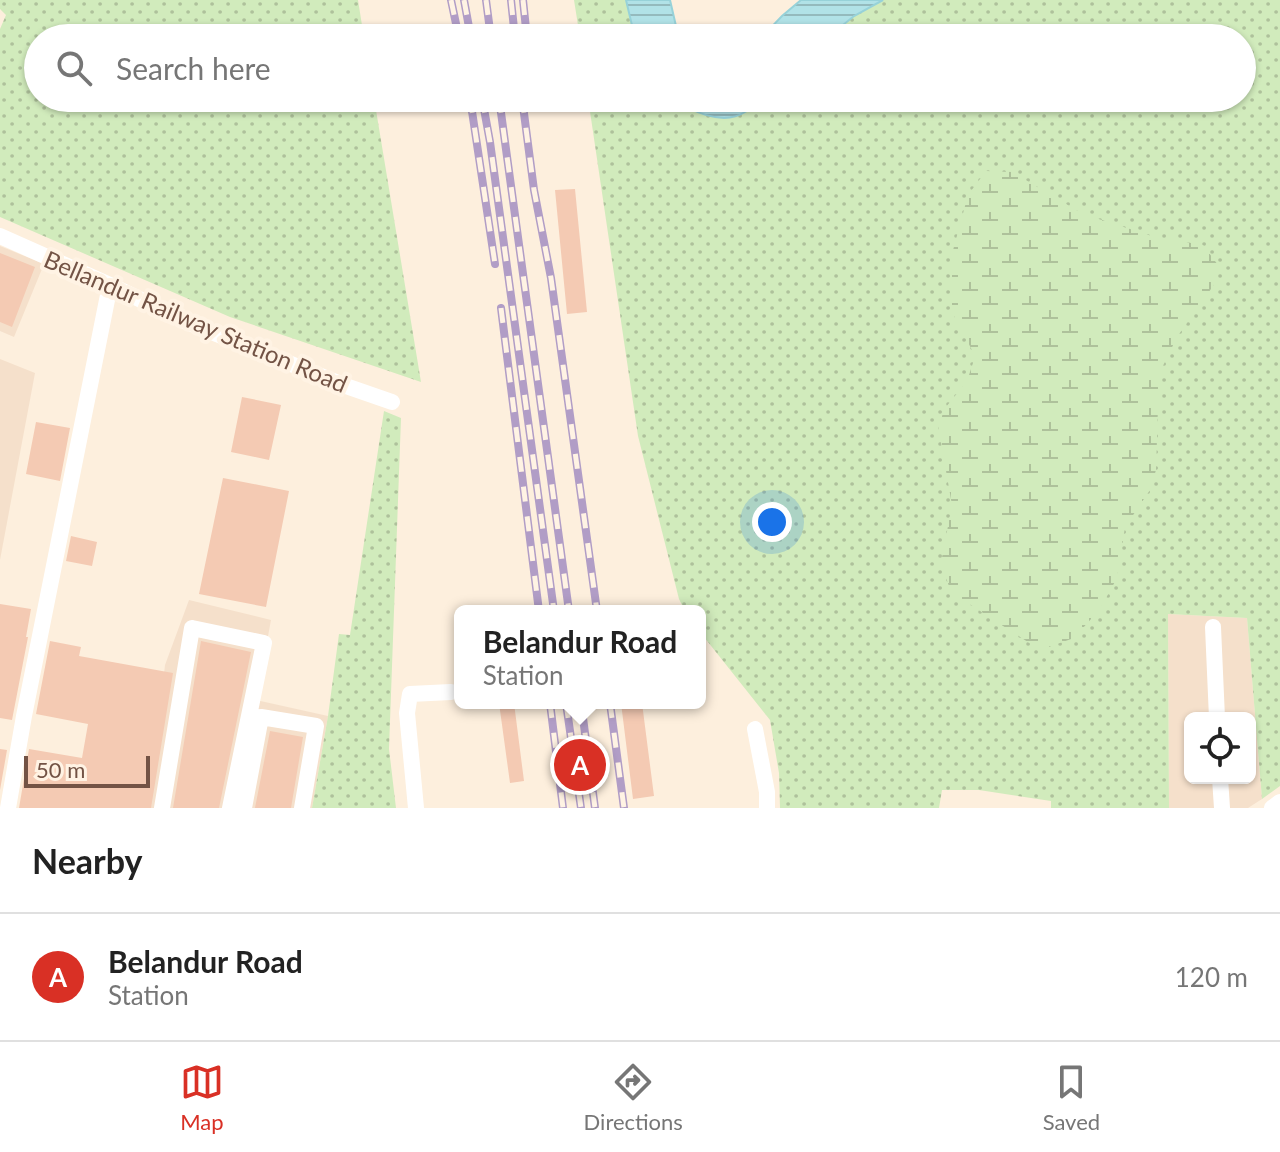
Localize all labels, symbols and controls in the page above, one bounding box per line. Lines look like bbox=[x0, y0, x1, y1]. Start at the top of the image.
search box bbox=[24, 24, 1256, 112]
icon: search bbox=[52, 46, 96, 90]
text: Search here bbox=[116, 50, 271, 86]
street label: Bellandur Railway Station Road bbox=[40, 244, 352, 398]
your location bbox=[752, 502, 792, 542]
popup bbox=[454, 605, 706, 709]
text: Belandur Road bbox=[483, 623, 677, 659]
text: Station bbox=[483, 659, 564, 691]
map controls bbox=[1184, 712, 1256, 784]
button: locate bbox=[1184, 712, 1256, 784]
pin: A bbox=[554, 735, 606, 795]
scale bar bbox=[24, 752, 150, 788]
text: 50 m bbox=[36, 756, 85, 783]
text: Nearby bbox=[32, 840, 143, 881]
text: Belandur Road bbox=[108, 943, 303, 979]
text: A bbox=[49, 961, 67, 993]
text: 120 m bbox=[1175, 961, 1248, 993]
text: Station bbox=[108, 979, 189, 1011]
tab: Map bbox=[180, 1060, 224, 1135]
tab: Directions bbox=[584, 1060, 683, 1135]
tab: Saved bbox=[1043, 1060, 1100, 1135]

